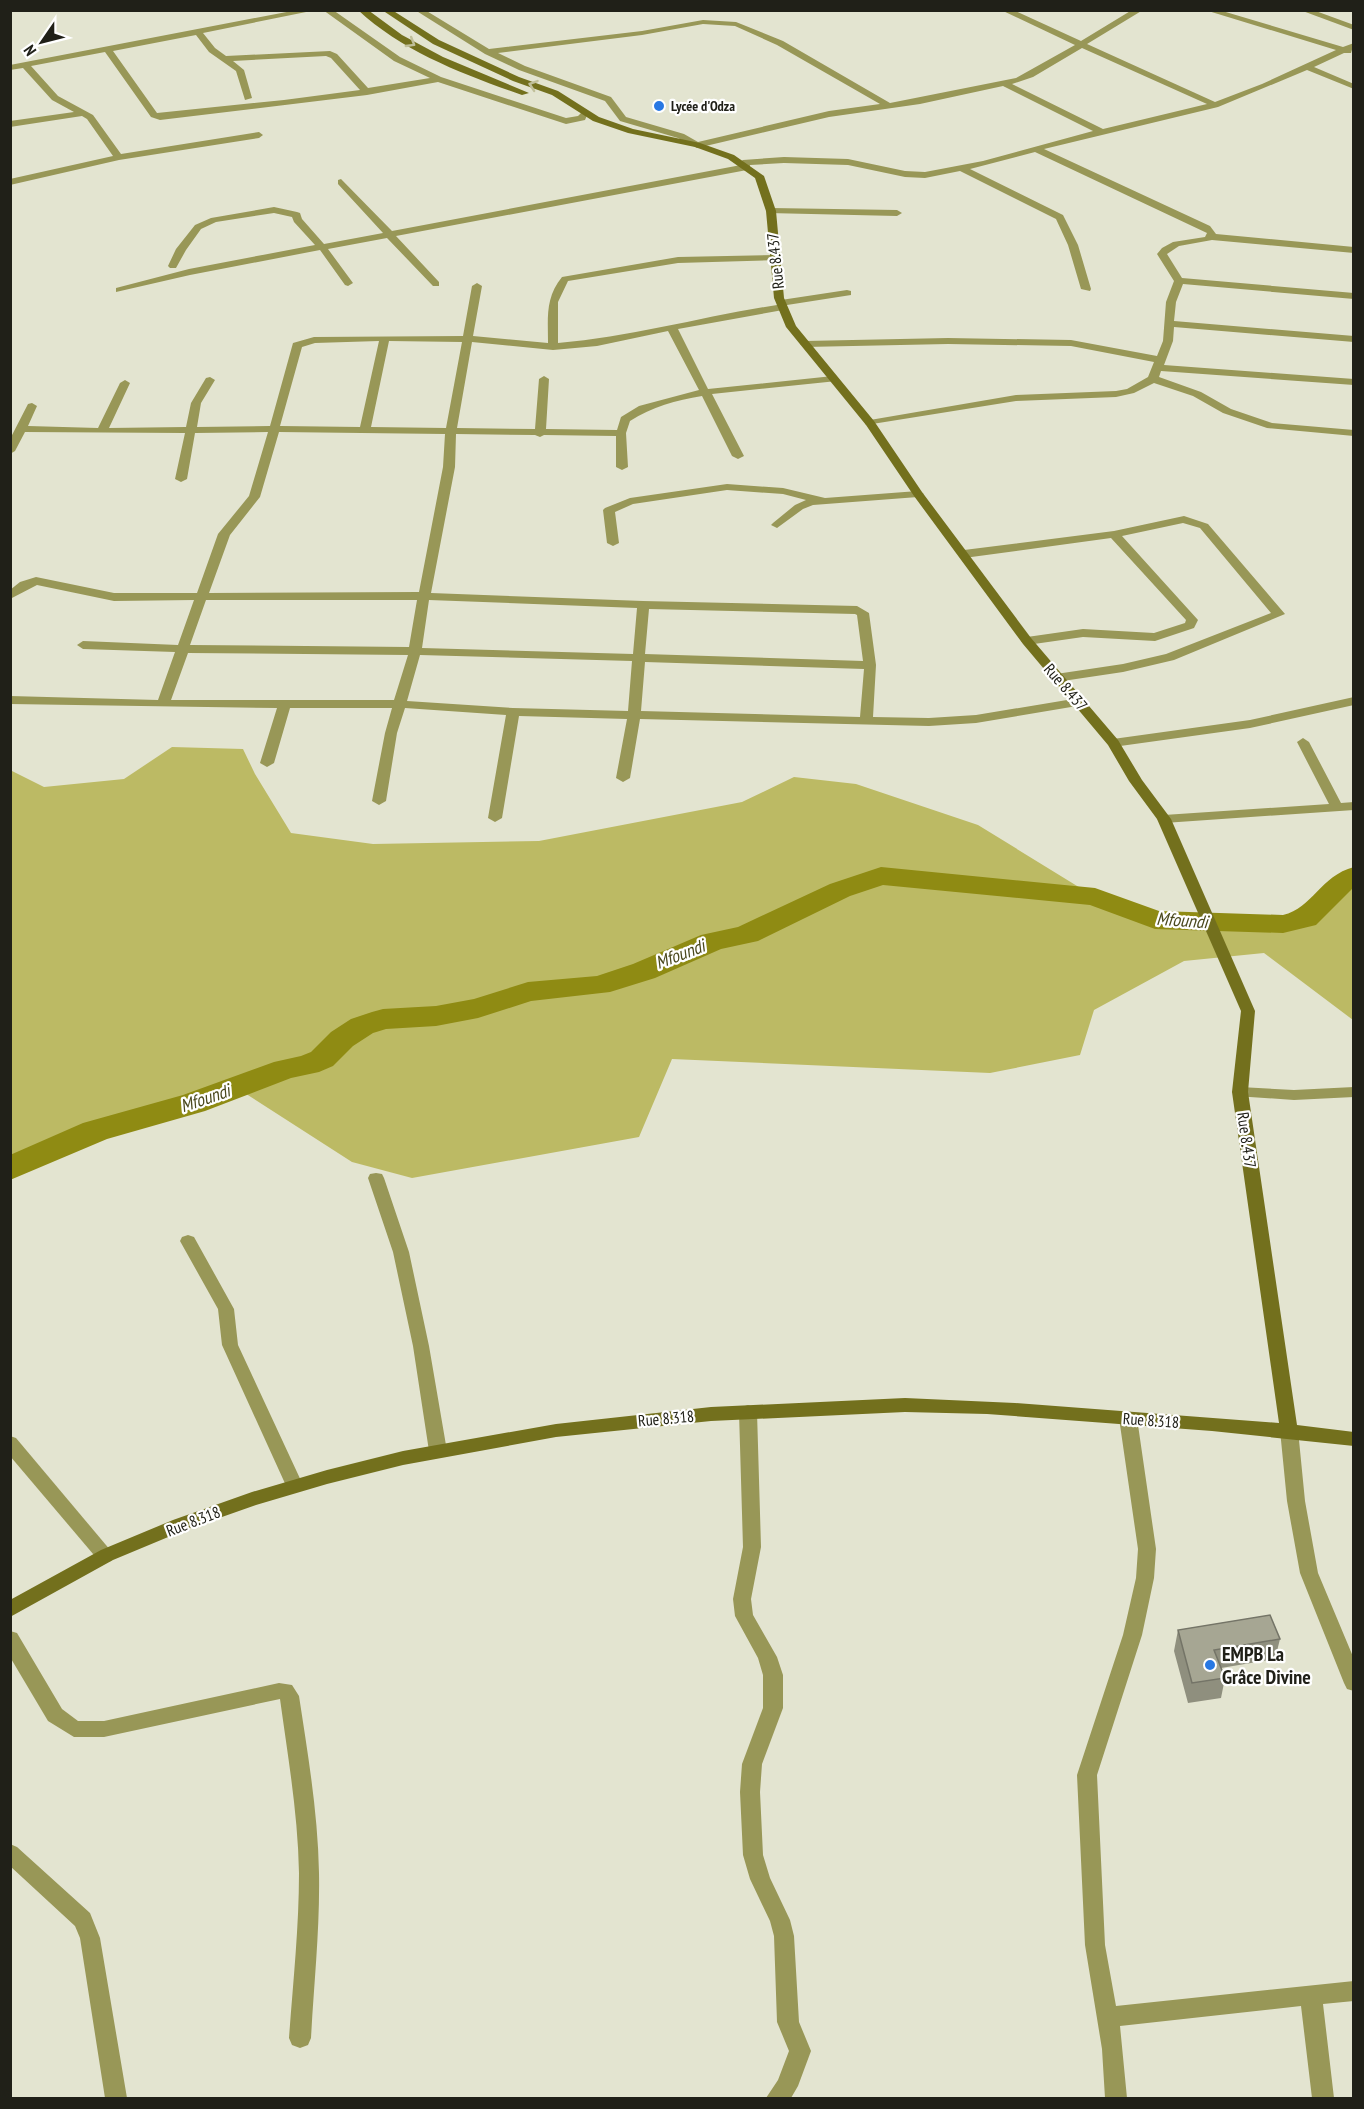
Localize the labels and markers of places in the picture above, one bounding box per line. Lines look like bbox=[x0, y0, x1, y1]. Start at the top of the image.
place label: Lycée d'Odza bbox=[671, 97, 735, 115]
marker: Lycée d'Odza bbox=[652, 99, 666, 113]
place label: EMPB La Grâce Divine bbox=[1222, 1641, 1311, 1690]
marker: EMPB La Grâce Divine bbox=[1203, 1658, 1217, 1672]

